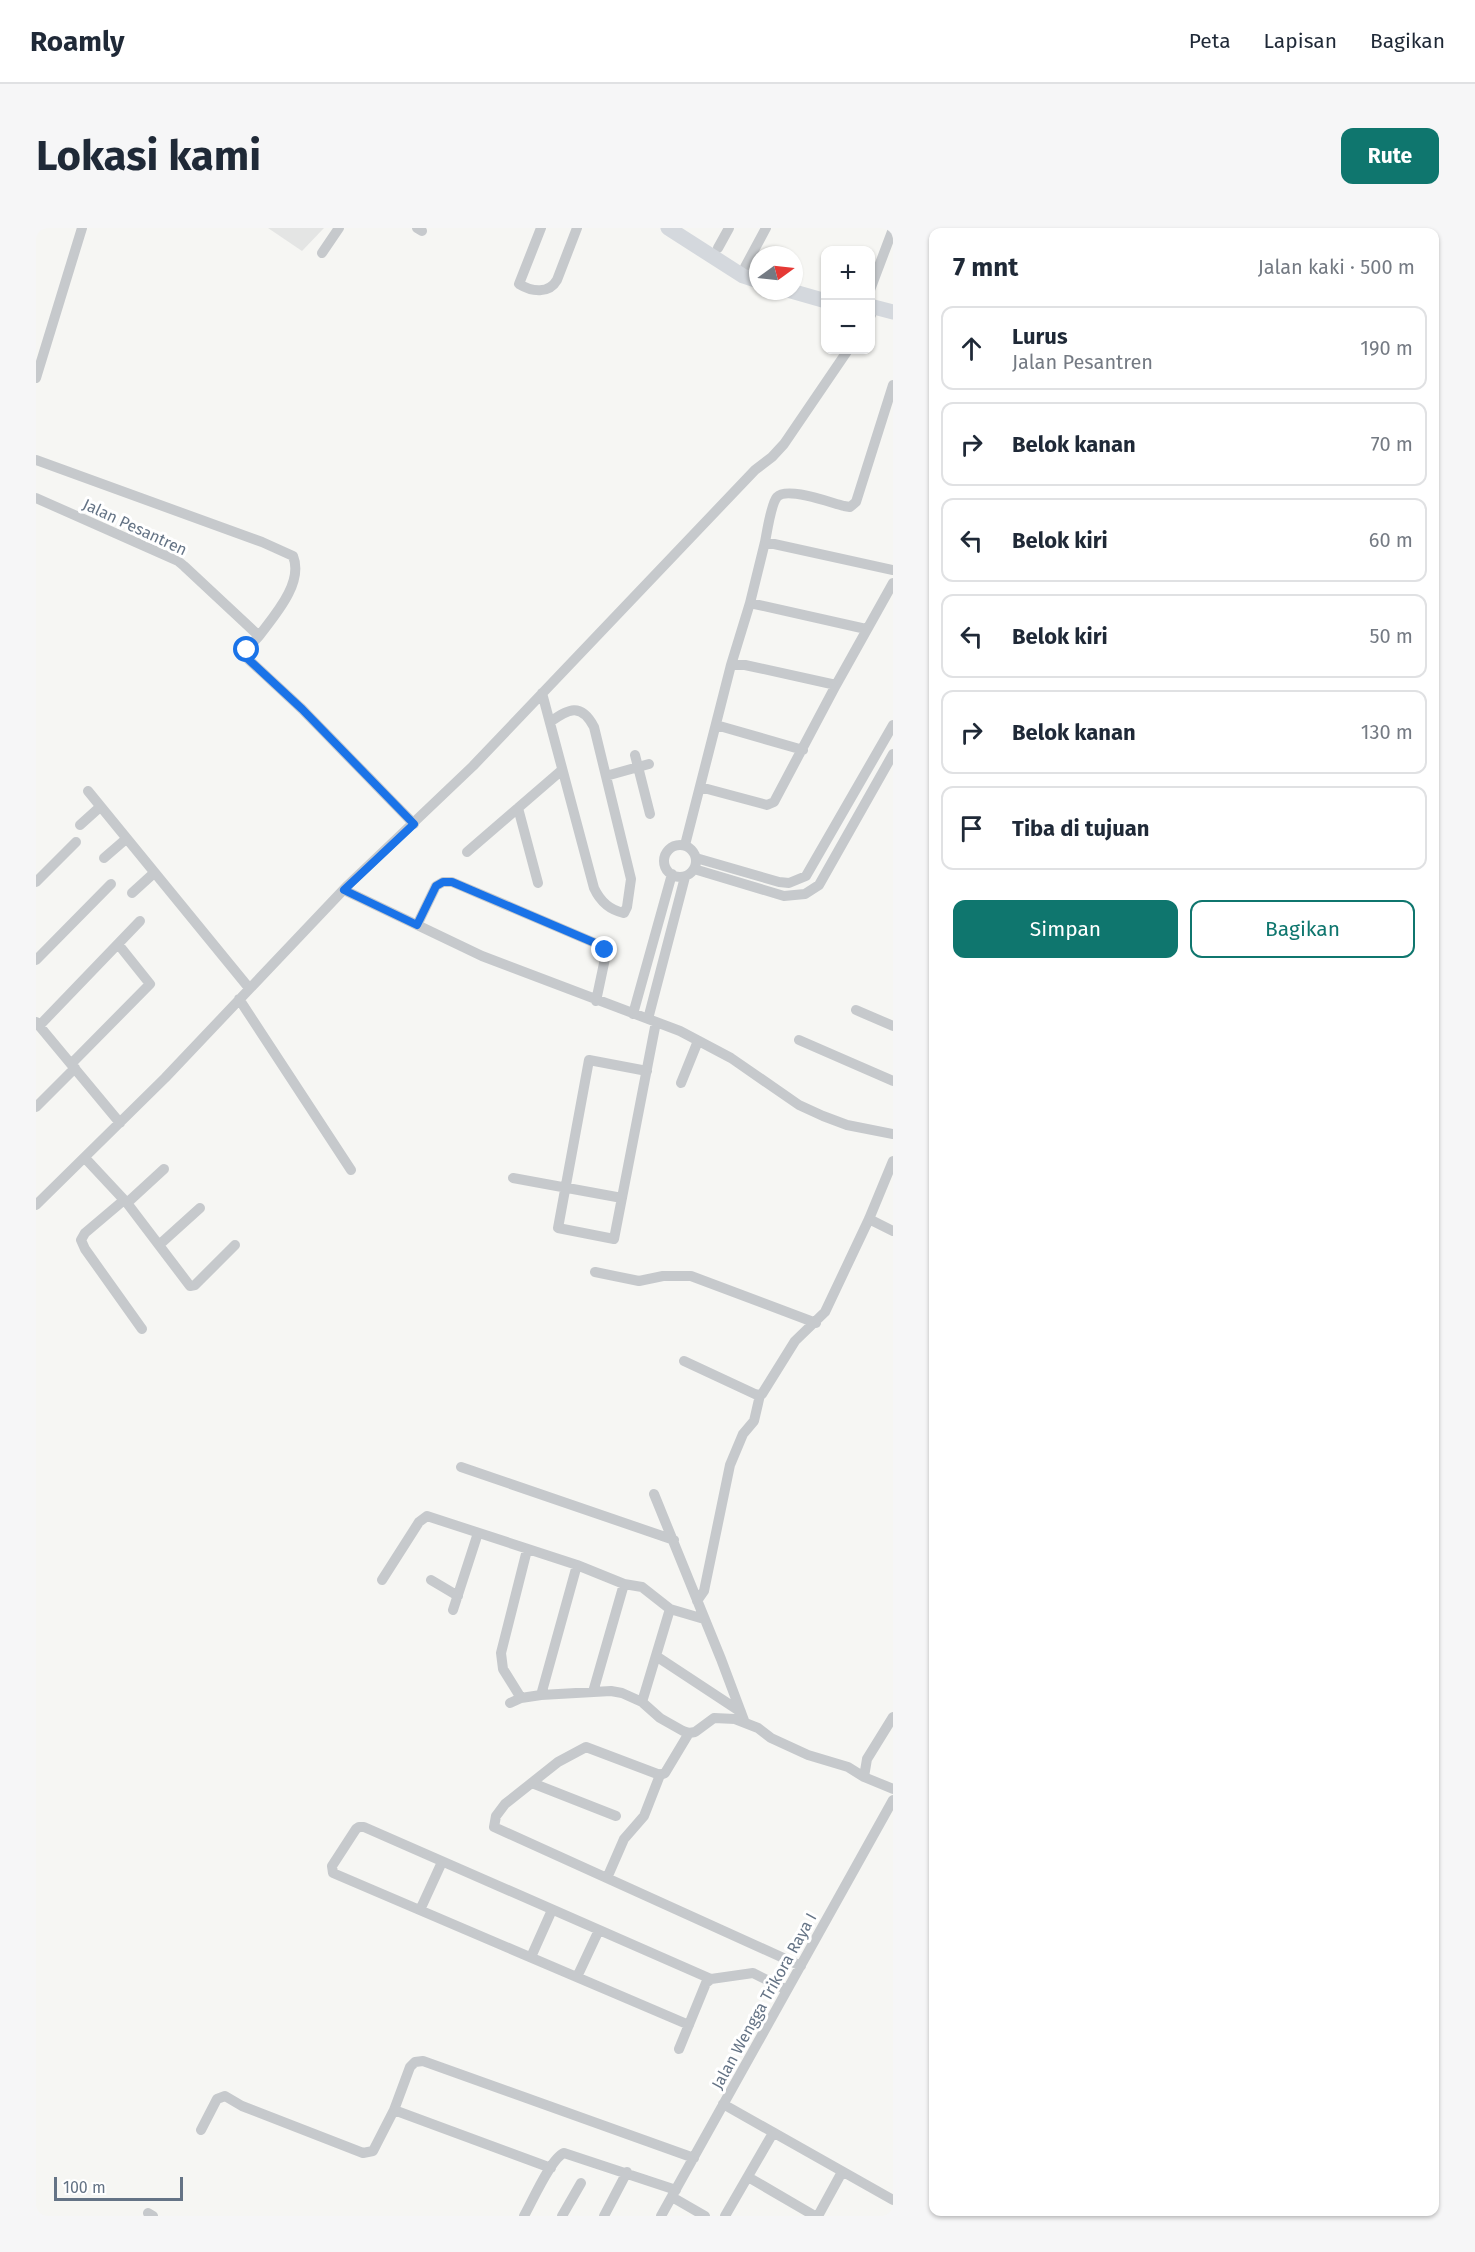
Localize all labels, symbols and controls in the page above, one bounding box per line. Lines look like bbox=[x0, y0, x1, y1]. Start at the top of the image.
text: Roamly bbox=[30, 25, 124, 58]
text: Peta bbox=[1189, 28, 1231, 54]
text: Lapisan bbox=[1264, 28, 1337, 54]
text: Bagikan bbox=[1370, 28, 1445, 54]
button: Rute bbox=[1341, 128, 1439, 184]
text: Lokasi kami bbox=[36, 131, 261, 181]
north arrow bbox=[749, 246, 803, 300]
map controls bbox=[821, 246, 875, 354]
button: + bbox=[821, 246, 875, 300]
text: 7 mnt bbox=[953, 252, 1018, 283]
text: Jalan kaki · 500 m bbox=[1258, 255, 1415, 279]
button: − bbox=[821, 300, 875, 354]
text: Lurus bbox=[1012, 323, 1068, 350]
icon: ahead bbox=[955, 332, 988, 365]
text: 190 m bbox=[1360, 336, 1413, 360]
text: Jalan Pesantren bbox=[1012, 350, 1153, 374]
icon: right bbox=[955, 428, 988, 461]
text: Belok kanan bbox=[1012, 431, 1136, 458]
text: 70 m bbox=[1371, 432, 1413, 456]
street label: Jalan Pesantren bbox=[80, 495, 190, 559]
icon: left bbox=[955, 524, 988, 557]
text: Belok kiri bbox=[1012, 527, 1108, 554]
text: 60 m bbox=[1369, 528, 1413, 552]
icon: left bbox=[955, 620, 988, 653]
text: Belok kiri bbox=[1012, 623, 1108, 650]
text: 50 m bbox=[1369, 624, 1413, 648]
route start bbox=[233, 636, 259, 662]
icon: right bbox=[955, 716, 988, 749]
text: Belok kanan bbox=[1012, 719, 1136, 746]
text: 130 m bbox=[1361, 720, 1413, 744]
icon: arrive bbox=[955, 812, 988, 845]
text: Tiba di tujuan bbox=[1012, 815, 1149, 842]
button: Simpan bbox=[953, 900, 1178, 958]
button: Bagikan bbox=[1190, 900, 1415, 958]
route end bbox=[591, 936, 617, 962]
street label: Jalan Wengga Trikora Raya I bbox=[708, 1910, 820, 2092]
scale bar bbox=[54, 2174, 183, 2202]
text: 100 m bbox=[63, 2178, 106, 2197]

